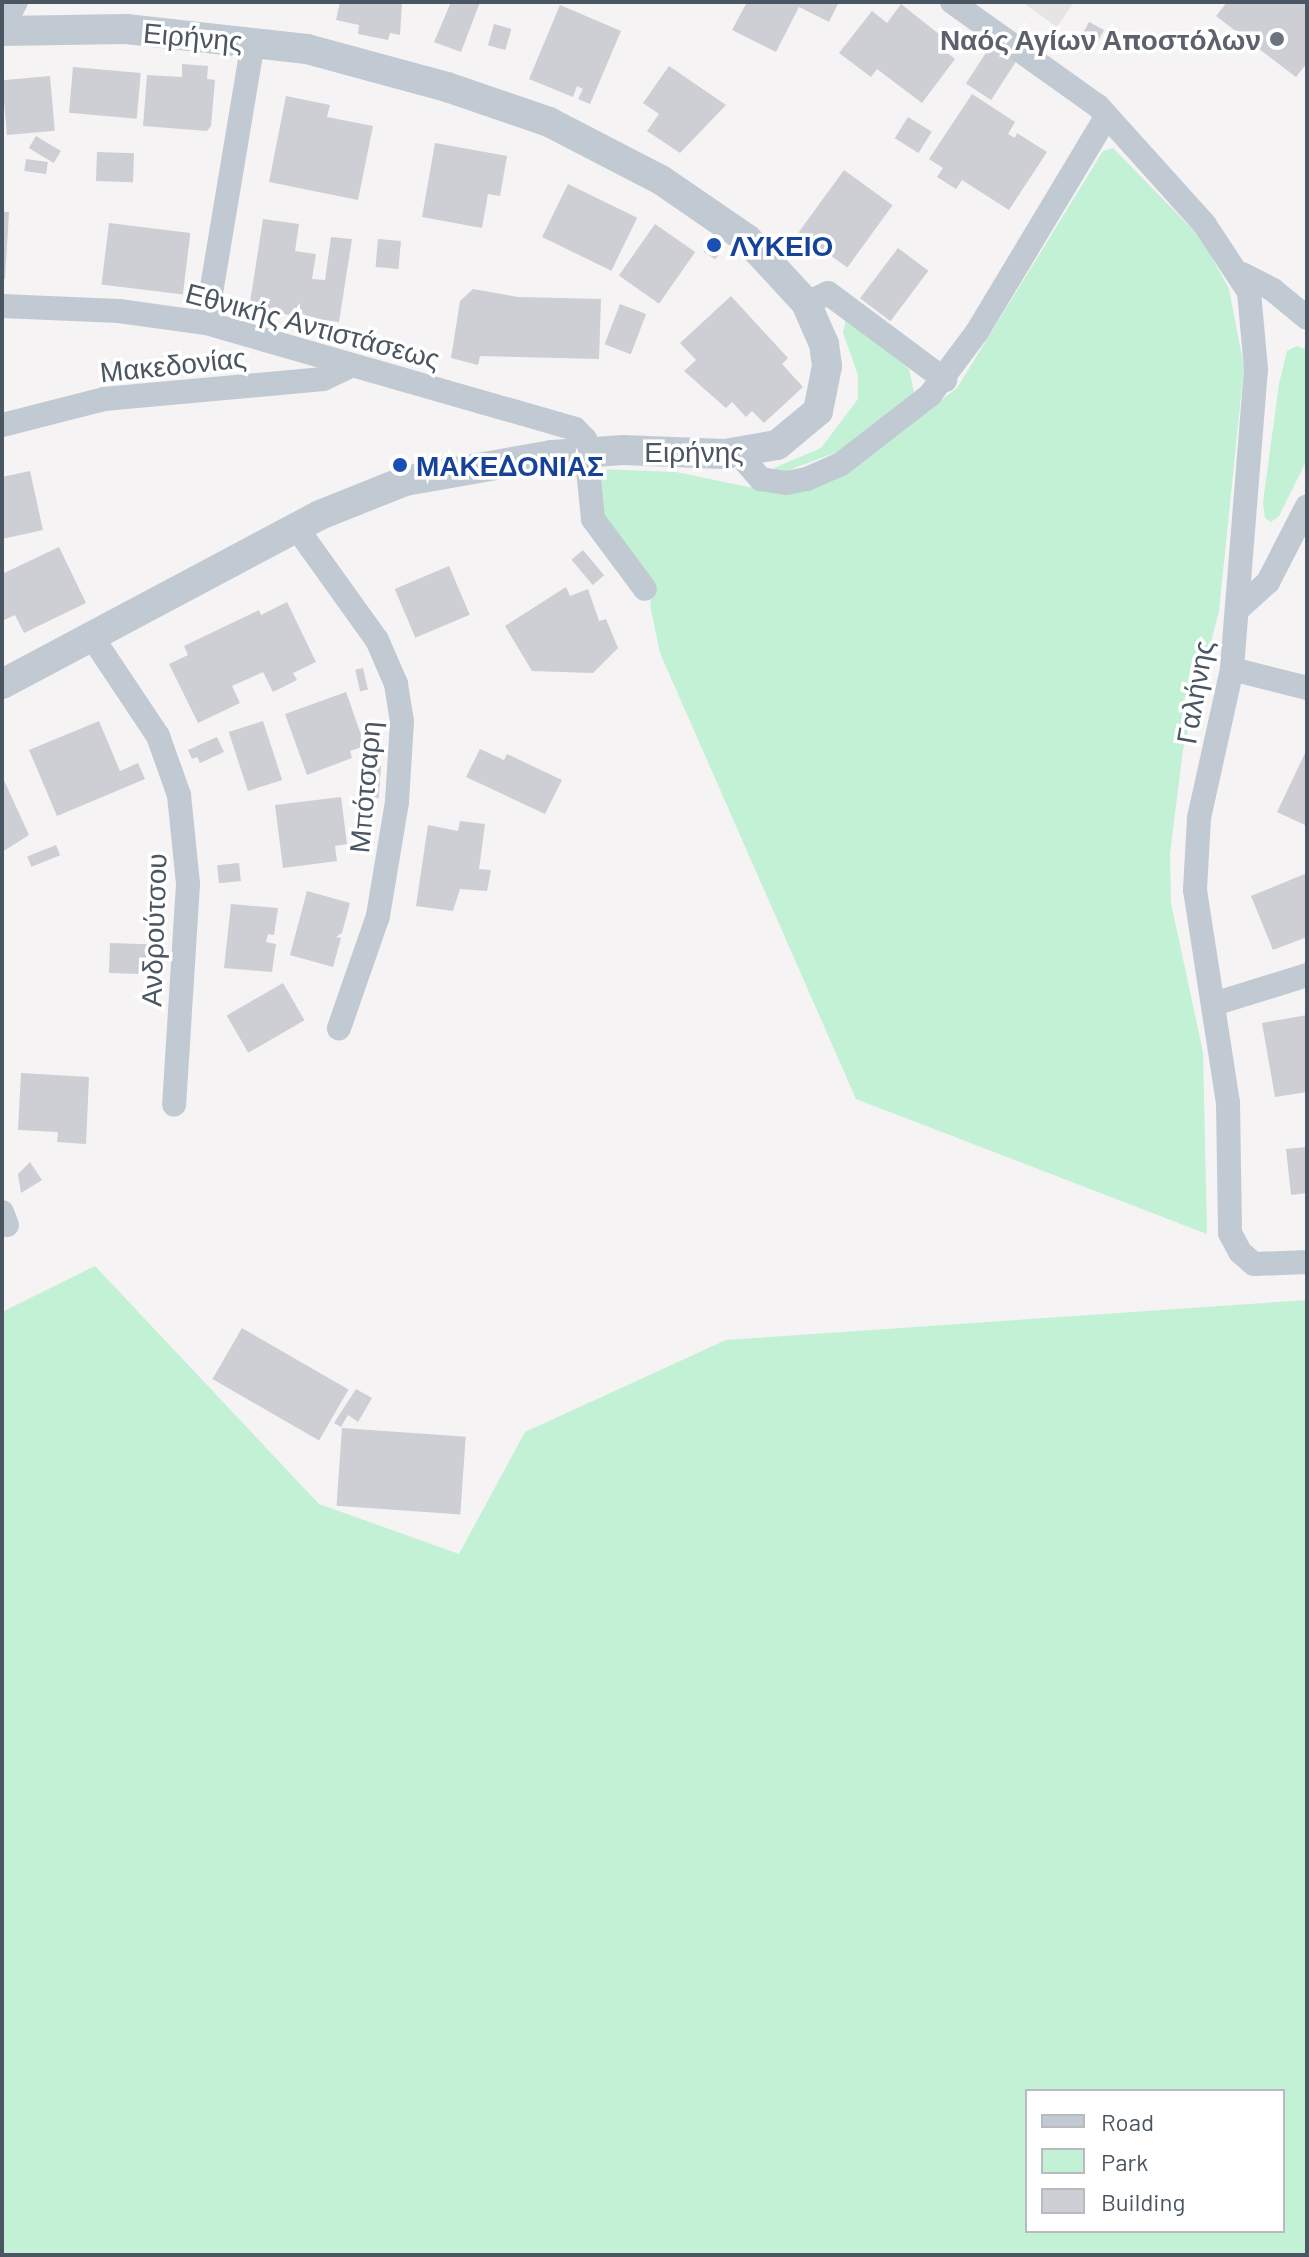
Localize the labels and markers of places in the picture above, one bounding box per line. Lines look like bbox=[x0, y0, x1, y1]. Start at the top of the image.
place label: Ναός Αγίων Αποστόλων bbox=[940, 22, 1261, 56]
marker: Ναός Αγίων Αποστόλων bbox=[1268, 30, 1286, 48]
place label: ΛΥΚΕΙΟ bbox=[730, 228, 833, 262]
marker: ΛΥΚΕΙΟ bbox=[705, 236, 723, 254]
place label: ΜΑΚΕΔΟΝΙΑΣ bbox=[416, 448, 604, 482]
marker: ΜΑΚΕΔΟΝΙΑΣ bbox=[391, 456, 409, 474]

